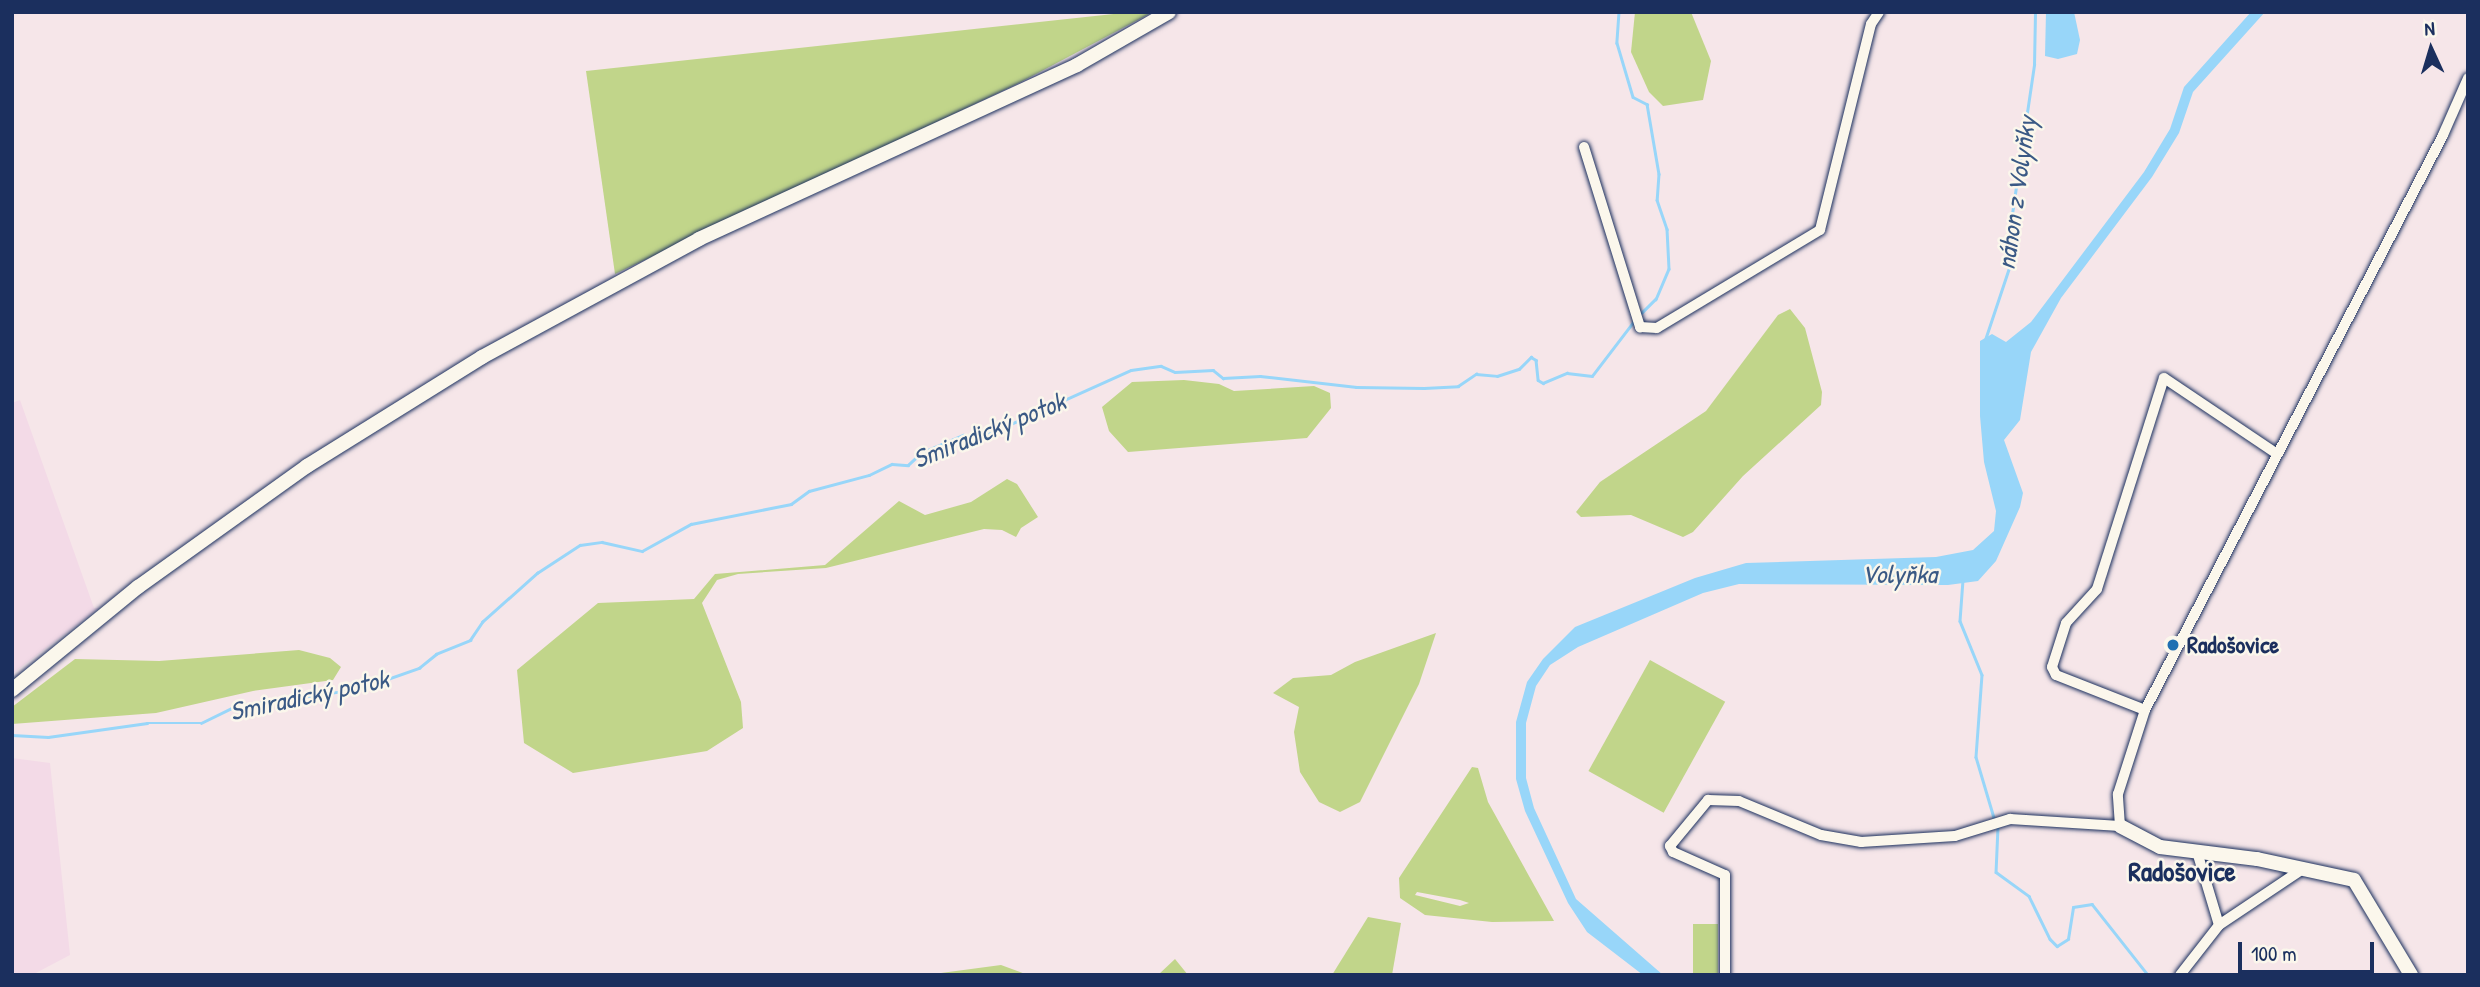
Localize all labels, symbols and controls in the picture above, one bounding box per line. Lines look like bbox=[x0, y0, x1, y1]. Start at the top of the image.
north arrow bbox=[2396, 14, 2466, 84]
text: N bbox=[2424, 15, 2435, 41]
water label: náhon z Volyňky bbox=[1990, 114, 2042, 272]
water label: Smiradický potok bbox=[908, 385, 1070, 475]
water label: Volyňka bbox=[1861, 558, 1937, 590]
place label: Radošovice bbox=[2187, 631, 2279, 659]
marker: Radošovice bbox=[2165, 637, 2181, 653]
water label: Smiradický potok bbox=[227, 663, 391, 727]
district label: Radošovice bbox=[2128, 854, 2236, 888]
scale bar bbox=[2242, 928, 2378, 972]
text: 100 m bbox=[2251, 939, 2297, 968]

